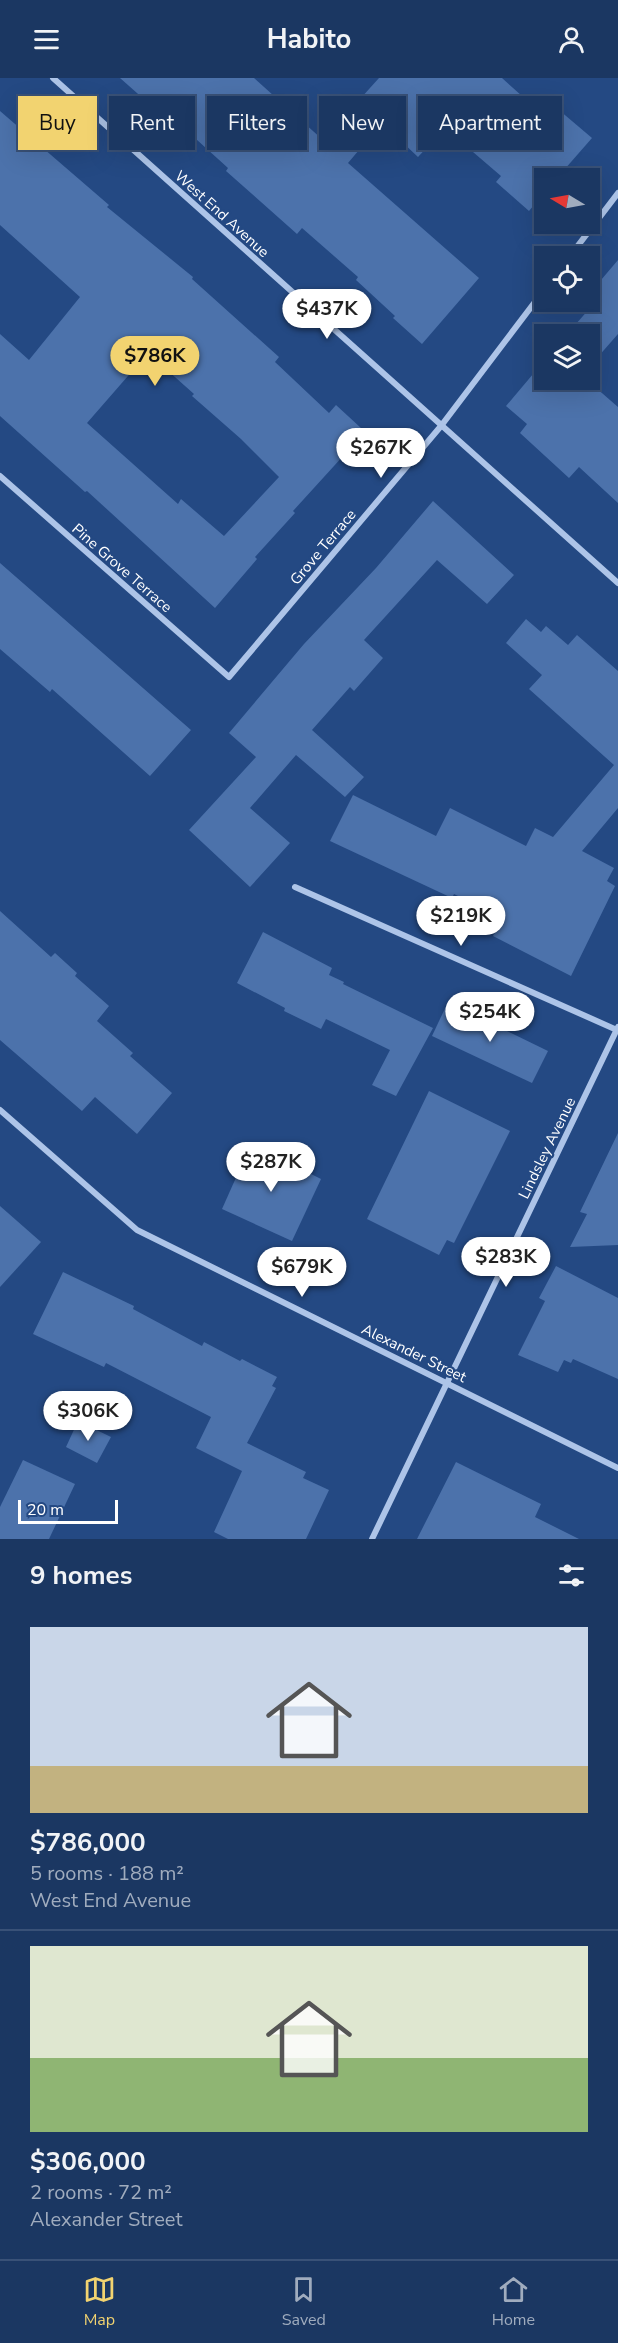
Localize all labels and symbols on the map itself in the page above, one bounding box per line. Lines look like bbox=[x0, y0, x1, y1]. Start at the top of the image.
street label: West End Avenue bbox=[170, 166, 274, 262]
north arrow bbox=[534, 168, 600, 234]
pin: $437K bbox=[285, 289, 369, 340]
pin: $786K bbox=[113, 336, 197, 387]
pin: $267K bbox=[339, 428, 423, 479]
street label: Grove Terrace bbox=[285, 505, 361, 589]
street label: Pine Grove Terrace bbox=[68, 519, 176, 617]
pin: $219K bbox=[419, 896, 503, 947]
pin: $254K bbox=[448, 992, 532, 1043]
street label: Lindsley Avenue bbox=[514, 1094, 580, 1202]
pin: $287K bbox=[229, 1142, 313, 1193]
pin: $283K bbox=[464, 1237, 548, 1288]
pin: $679K bbox=[260, 1247, 344, 1298]
street label: Alexander Street bbox=[358, 1319, 470, 1387]
pin: $306K bbox=[46, 1391, 130, 1442]
scale bar bbox=[18, 1497, 118, 1524]

